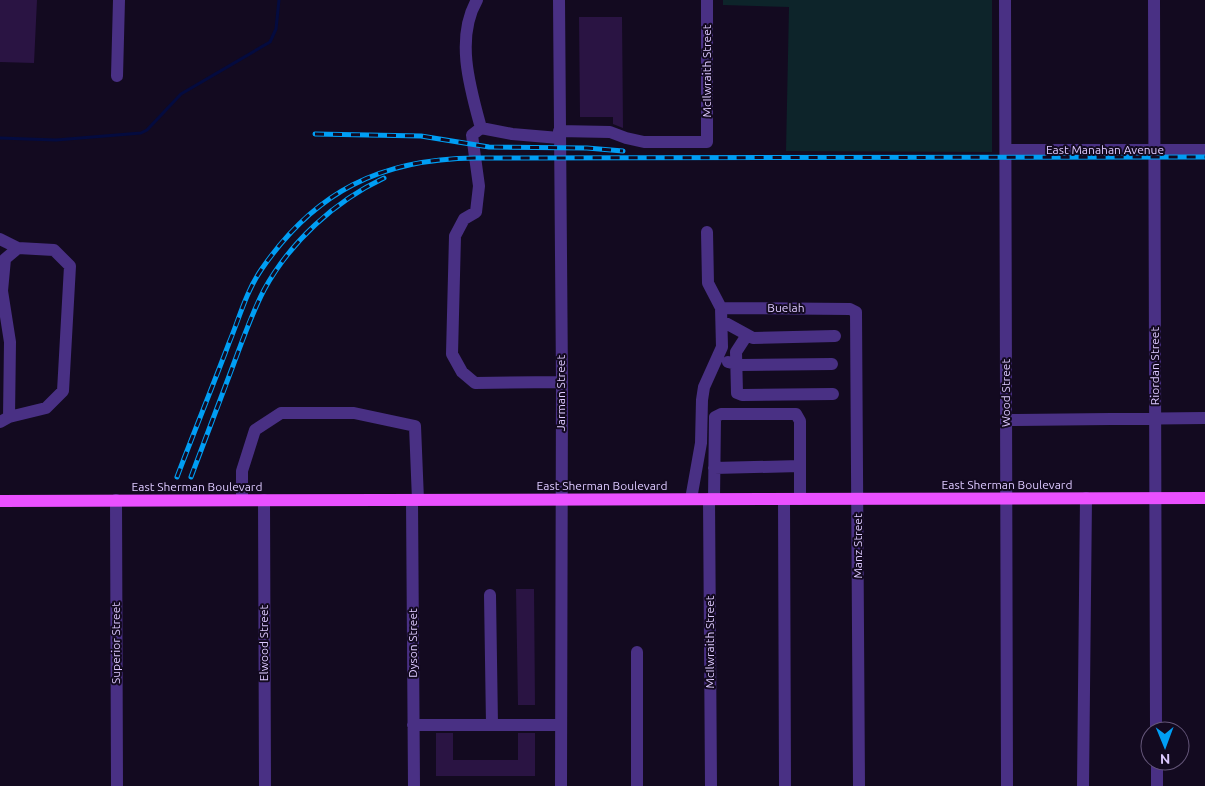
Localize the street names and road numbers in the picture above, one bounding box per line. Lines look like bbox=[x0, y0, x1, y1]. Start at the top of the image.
street label: McIlwraith Street bbox=[700, 24, 713, 117]
street label: East Manahan Avenue bbox=[1046, 143, 1164, 156]
street label: Buelah bbox=[767, 301, 805, 314]
street label: Riordan Street bbox=[1148, 327, 1161, 405]
street label: Jarman Street bbox=[554, 355, 567, 431]
street label: Wood Street bbox=[999, 359, 1012, 427]
street label: East Sherman Boulevard bbox=[942, 478, 1072, 491]
street label: East Sherman Boulevard bbox=[537, 479, 667, 492]
street label: East Sherman Boulevard bbox=[132, 480, 262, 493]
street label: Manz Street bbox=[851, 513, 864, 579]
street label: McIlwraith Street bbox=[703, 595, 716, 688]
street label: Superior Street bbox=[109, 602, 122, 684]
street label: Elwood Street bbox=[257, 604, 270, 681]
street label: Dyson Street bbox=[406, 608, 419, 678]

